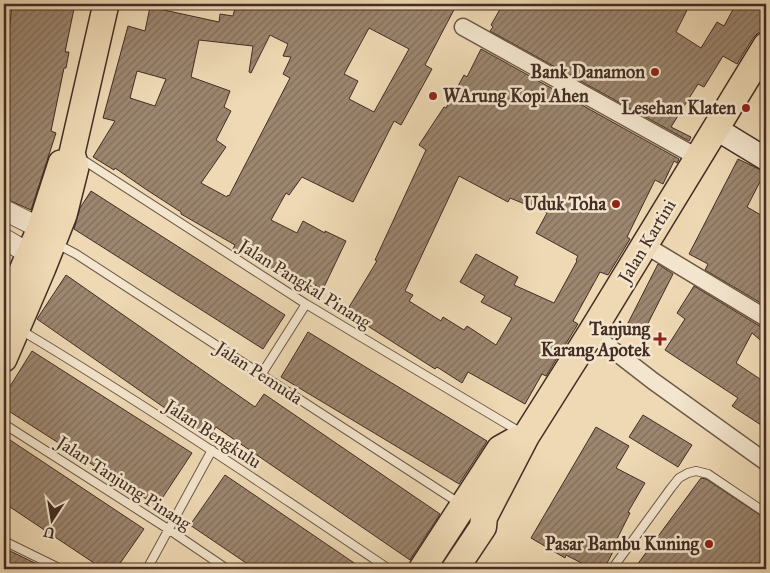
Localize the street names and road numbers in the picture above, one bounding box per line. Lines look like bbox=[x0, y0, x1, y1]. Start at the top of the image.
street label: Jalan Kartini bbox=[612, 195, 681, 289]
street label: Jalan Pangkal Pinang bbox=[233, 233, 376, 335]
street label: Jalan Pemuda bbox=[209, 336, 307, 410]
street label: Jalan Bengkulu bbox=[159, 394, 266, 474]
street label: Jalan Tanjung Pinang bbox=[50, 430, 196, 536]

